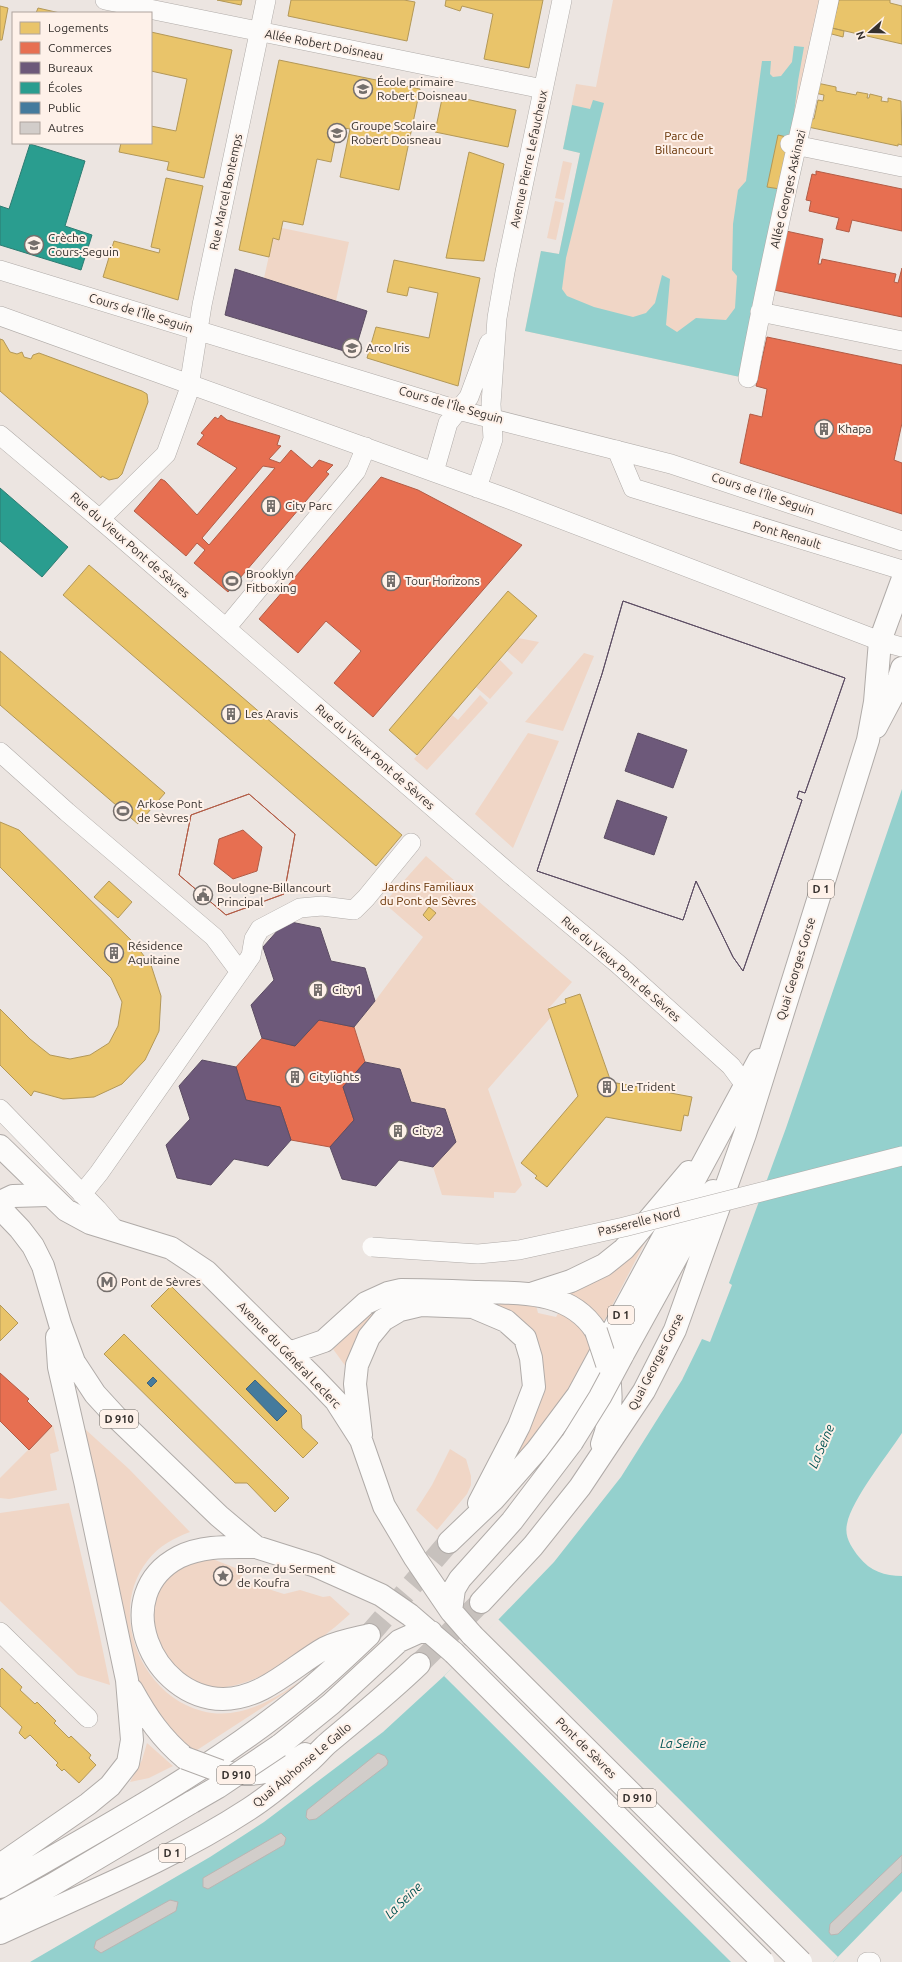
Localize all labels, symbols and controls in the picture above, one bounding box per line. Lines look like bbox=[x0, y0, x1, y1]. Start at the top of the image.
legend bbox=[12, 12, 152, 144]
north arrow bbox=[850, 12, 890, 52]
text: Logements bbox=[48, 21, 108, 34]
street label: Allée Robert Doisneau bbox=[264, 27, 384, 62]
text: N bbox=[854, 30, 868, 41]
text: Commerces bbox=[48, 41, 112, 54]
text: Bureaux bbox=[48, 61, 93, 74]
place label: École primaire Robert Doisneau bbox=[377, 75, 467, 102]
school or university icon: École primaire Robert Doisneau bbox=[352, 78, 374, 100]
text: Écoles bbox=[48, 81, 82, 94]
street label: Avenue Pierre Lefaucheux bbox=[508, 89, 549, 229]
text: Public bbox=[48, 101, 81, 114]
place label: Groupe Scolaire Robert Doisneau bbox=[351, 119, 441, 146]
text: Autres bbox=[48, 121, 84, 134]
school or university icon: Groupe Scolaire Robert Doisneau bbox=[326, 122, 348, 144]
street label: Allée Georges Askinazi bbox=[768, 128, 808, 249]
park label: Parc de Billancourt bbox=[655, 129, 714, 156]
street label: Rue Marcel Bontemps bbox=[207, 133, 244, 251]
place label: Crèche Cours-Seguin bbox=[48, 231, 119, 258]
school or university icon: Crèche Cours-Seguin bbox=[23, 234, 45, 256]
street label: Cours de l'Île Seguin bbox=[88, 290, 195, 335]
school or university icon: Arco Iris bbox=[341, 337, 363, 359]
place label: Arco Iris bbox=[366, 341, 409, 354]
street label: Cours de l'Île Seguin bbox=[397, 383, 505, 426]
building icon: Khapa bbox=[813, 418, 835, 440]
place label: Khapa bbox=[838, 422, 872, 435]
street label: Cours de l'Île Seguin bbox=[710, 470, 816, 517]
street label: Rue du Vieux Pont de Sèvres bbox=[68, 489, 192, 600]
building icon: City Parc bbox=[260, 495, 282, 517]
place label: City Parc bbox=[285, 499, 332, 512]
street label: Pont Renault bbox=[752, 518, 823, 551]
place label: Brooklyn Fitboxing bbox=[246, 567, 297, 594]
sports icon: Brooklyn Fitboxing bbox=[221, 570, 243, 592]
building icon: Tour Horizons bbox=[380, 570, 402, 592]
place label: Tour Horizons bbox=[405, 574, 480, 587]
street label: Rue du Vieux Pont de Sèvres bbox=[313, 701, 437, 812]
building icon: Les Aravis bbox=[220, 703, 242, 725]
place label: Les Aravis bbox=[245, 707, 298, 720]
place label: Arkose Pont de Sèvres bbox=[137, 797, 203, 824]
sports icon: Arkose Pont de Sèvres bbox=[112, 800, 134, 822]
park label: Jardins Familiaux du Pont de Sèvres bbox=[380, 880, 476, 907]
road number: D 1 bbox=[808, 880, 834, 898]
place label: Boulogne-Billancourt Principal bbox=[217, 881, 331, 908]
public building icon: Boulogne-Billancourt Principal bbox=[192, 884, 214, 906]
street label: Rue du Vieux Pont de Sèvres bbox=[559, 913, 683, 1024]
street label: Quai Georges Gorse bbox=[774, 916, 817, 1022]
place label: Résidence Aquitaine bbox=[128, 939, 183, 966]
building icon: Résidence Aquitaine bbox=[103, 942, 125, 964]
building icon: City 1 bbox=[307, 979, 329, 1001]
place label: City 1 bbox=[332, 983, 362, 996]
building icon: Citylights bbox=[284, 1066, 306, 1088]
place label: Citylights bbox=[309, 1070, 360, 1083]
building icon: Le Trident bbox=[596, 1076, 618, 1098]
place label: Le Trident bbox=[621, 1080, 676, 1093]
building icon: City 2 bbox=[387, 1120, 409, 1142]
place label: City 2 bbox=[412, 1124, 442, 1137]
street label: Passerelle Nord bbox=[596, 1205, 681, 1238]
metro station icon: Pont de Sèvres bbox=[96, 1271, 118, 1293]
place label: Pont de Sèvres bbox=[121, 1275, 201, 1288]
street label: Avenue du Général Leclerc bbox=[235, 1299, 344, 1411]
road number: D 1 bbox=[608, 1306, 634, 1324]
street label: Quai Georges Gorse bbox=[625, 1311, 686, 1412]
road number: D 910 bbox=[100, 1410, 138, 1428]
water label: La Seine bbox=[806, 1422, 837, 1470]
place label: Borne du Serment de Koufra bbox=[237, 1562, 335, 1589]
place icon: Borne du Serment de Koufra bbox=[212, 1565, 234, 1587]
street label: Pont de Sèvres bbox=[554, 1715, 619, 1780]
street label: Quai Alphonse Le Gallo bbox=[250, 1720, 353, 1810]
water label: La Seine bbox=[660, 1736, 706, 1750]
road number: D 910 bbox=[217, 1766, 255, 1784]
road number: D 910 bbox=[618, 1789, 656, 1807]
road number: D 1 bbox=[159, 1844, 185, 1862]
water label: La Seine bbox=[382, 1879, 425, 1921]

